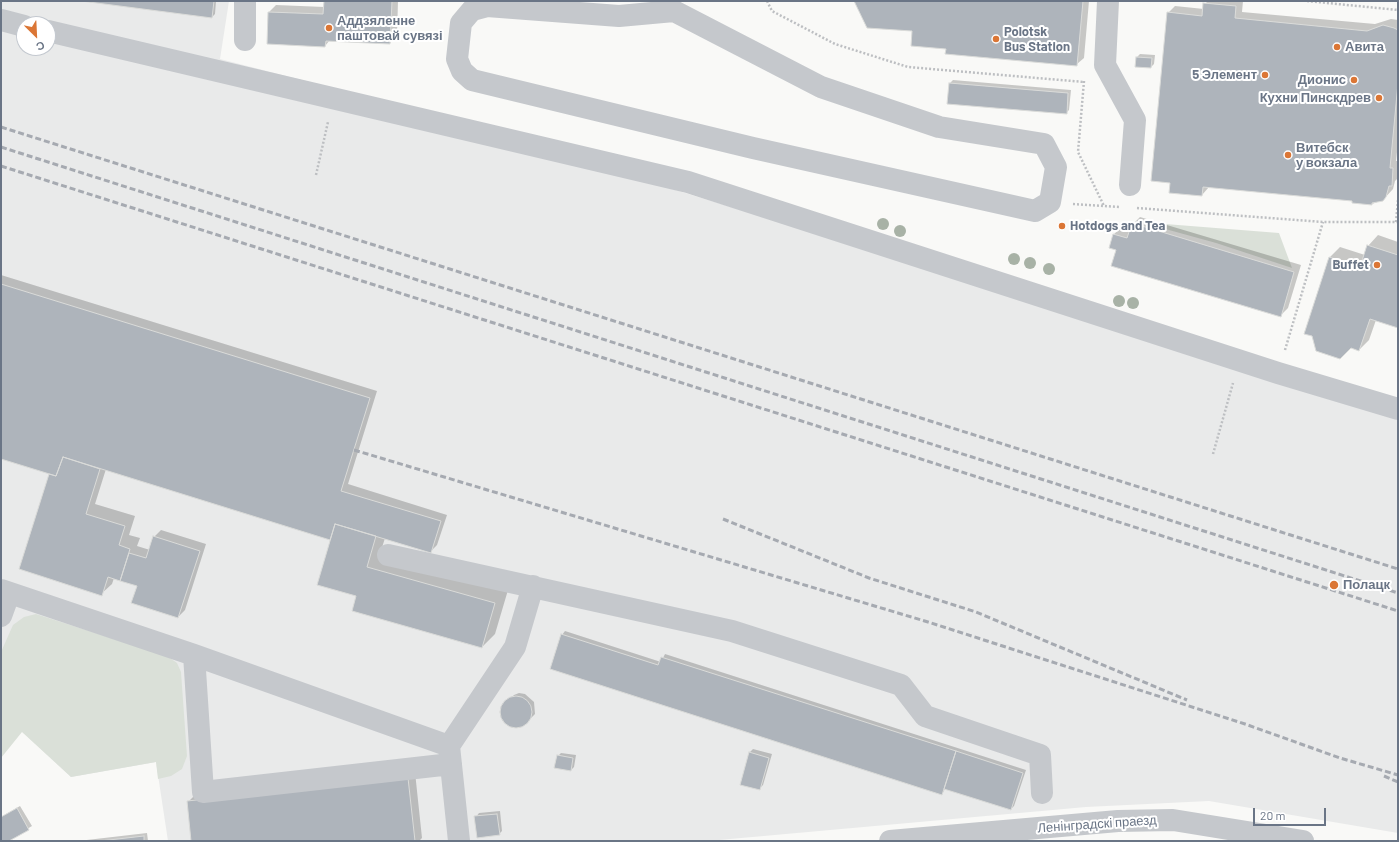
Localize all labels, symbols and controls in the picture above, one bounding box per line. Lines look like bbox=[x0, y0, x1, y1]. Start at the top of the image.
place label: Аддзяленне паштовай сувязі bbox=[337, 13, 443, 44]
north arrow bbox=[16, 16, 56, 56]
marker: Аддзяленне паштовай сувязі bbox=[324, 23, 334, 33]
place label: Polotsk Bus Station bbox=[1004, 24, 1070, 55]
marker: Polotsk Bus Station bbox=[991, 34, 1001, 44]
text: С bbox=[34, 39, 47, 54]
place label: Авита bbox=[1345, 39, 1384, 55]
marker: Авита bbox=[1332, 42, 1342, 52]
place label: 5 Элемент bbox=[1192, 67, 1257, 83]
marker: 5 Элемент bbox=[1260, 70, 1270, 80]
place label: Дионис bbox=[1298, 72, 1346, 88]
marker: Дионис bbox=[1349, 75, 1359, 85]
place label: Кухни Пинскдрев bbox=[1260, 90, 1371, 106]
marker: Кухни Пинскдрев bbox=[1374, 93, 1384, 103]
place label: Витебск у вокзала bbox=[1296, 140, 1357, 171]
marker: Витебск у вокзала bbox=[1283, 150, 1293, 160]
place label: Hotdogs and Tea bbox=[1070, 218, 1165, 234]
marker: Hotdogs and Tea bbox=[1057, 221, 1067, 231]
place label: Buffet bbox=[1332, 257, 1369, 273]
marker: Buffet bbox=[1372, 260, 1382, 270]
place label: Полацк bbox=[1343, 577, 1390, 593]
marker: Полацк bbox=[1328, 579, 1340, 591]
scale bar bbox=[1255, 800, 1328, 826]
text: 20 m bbox=[1260, 808, 1286, 822]
street label: Ленінградскі праезд bbox=[1037, 812, 1157, 836]

